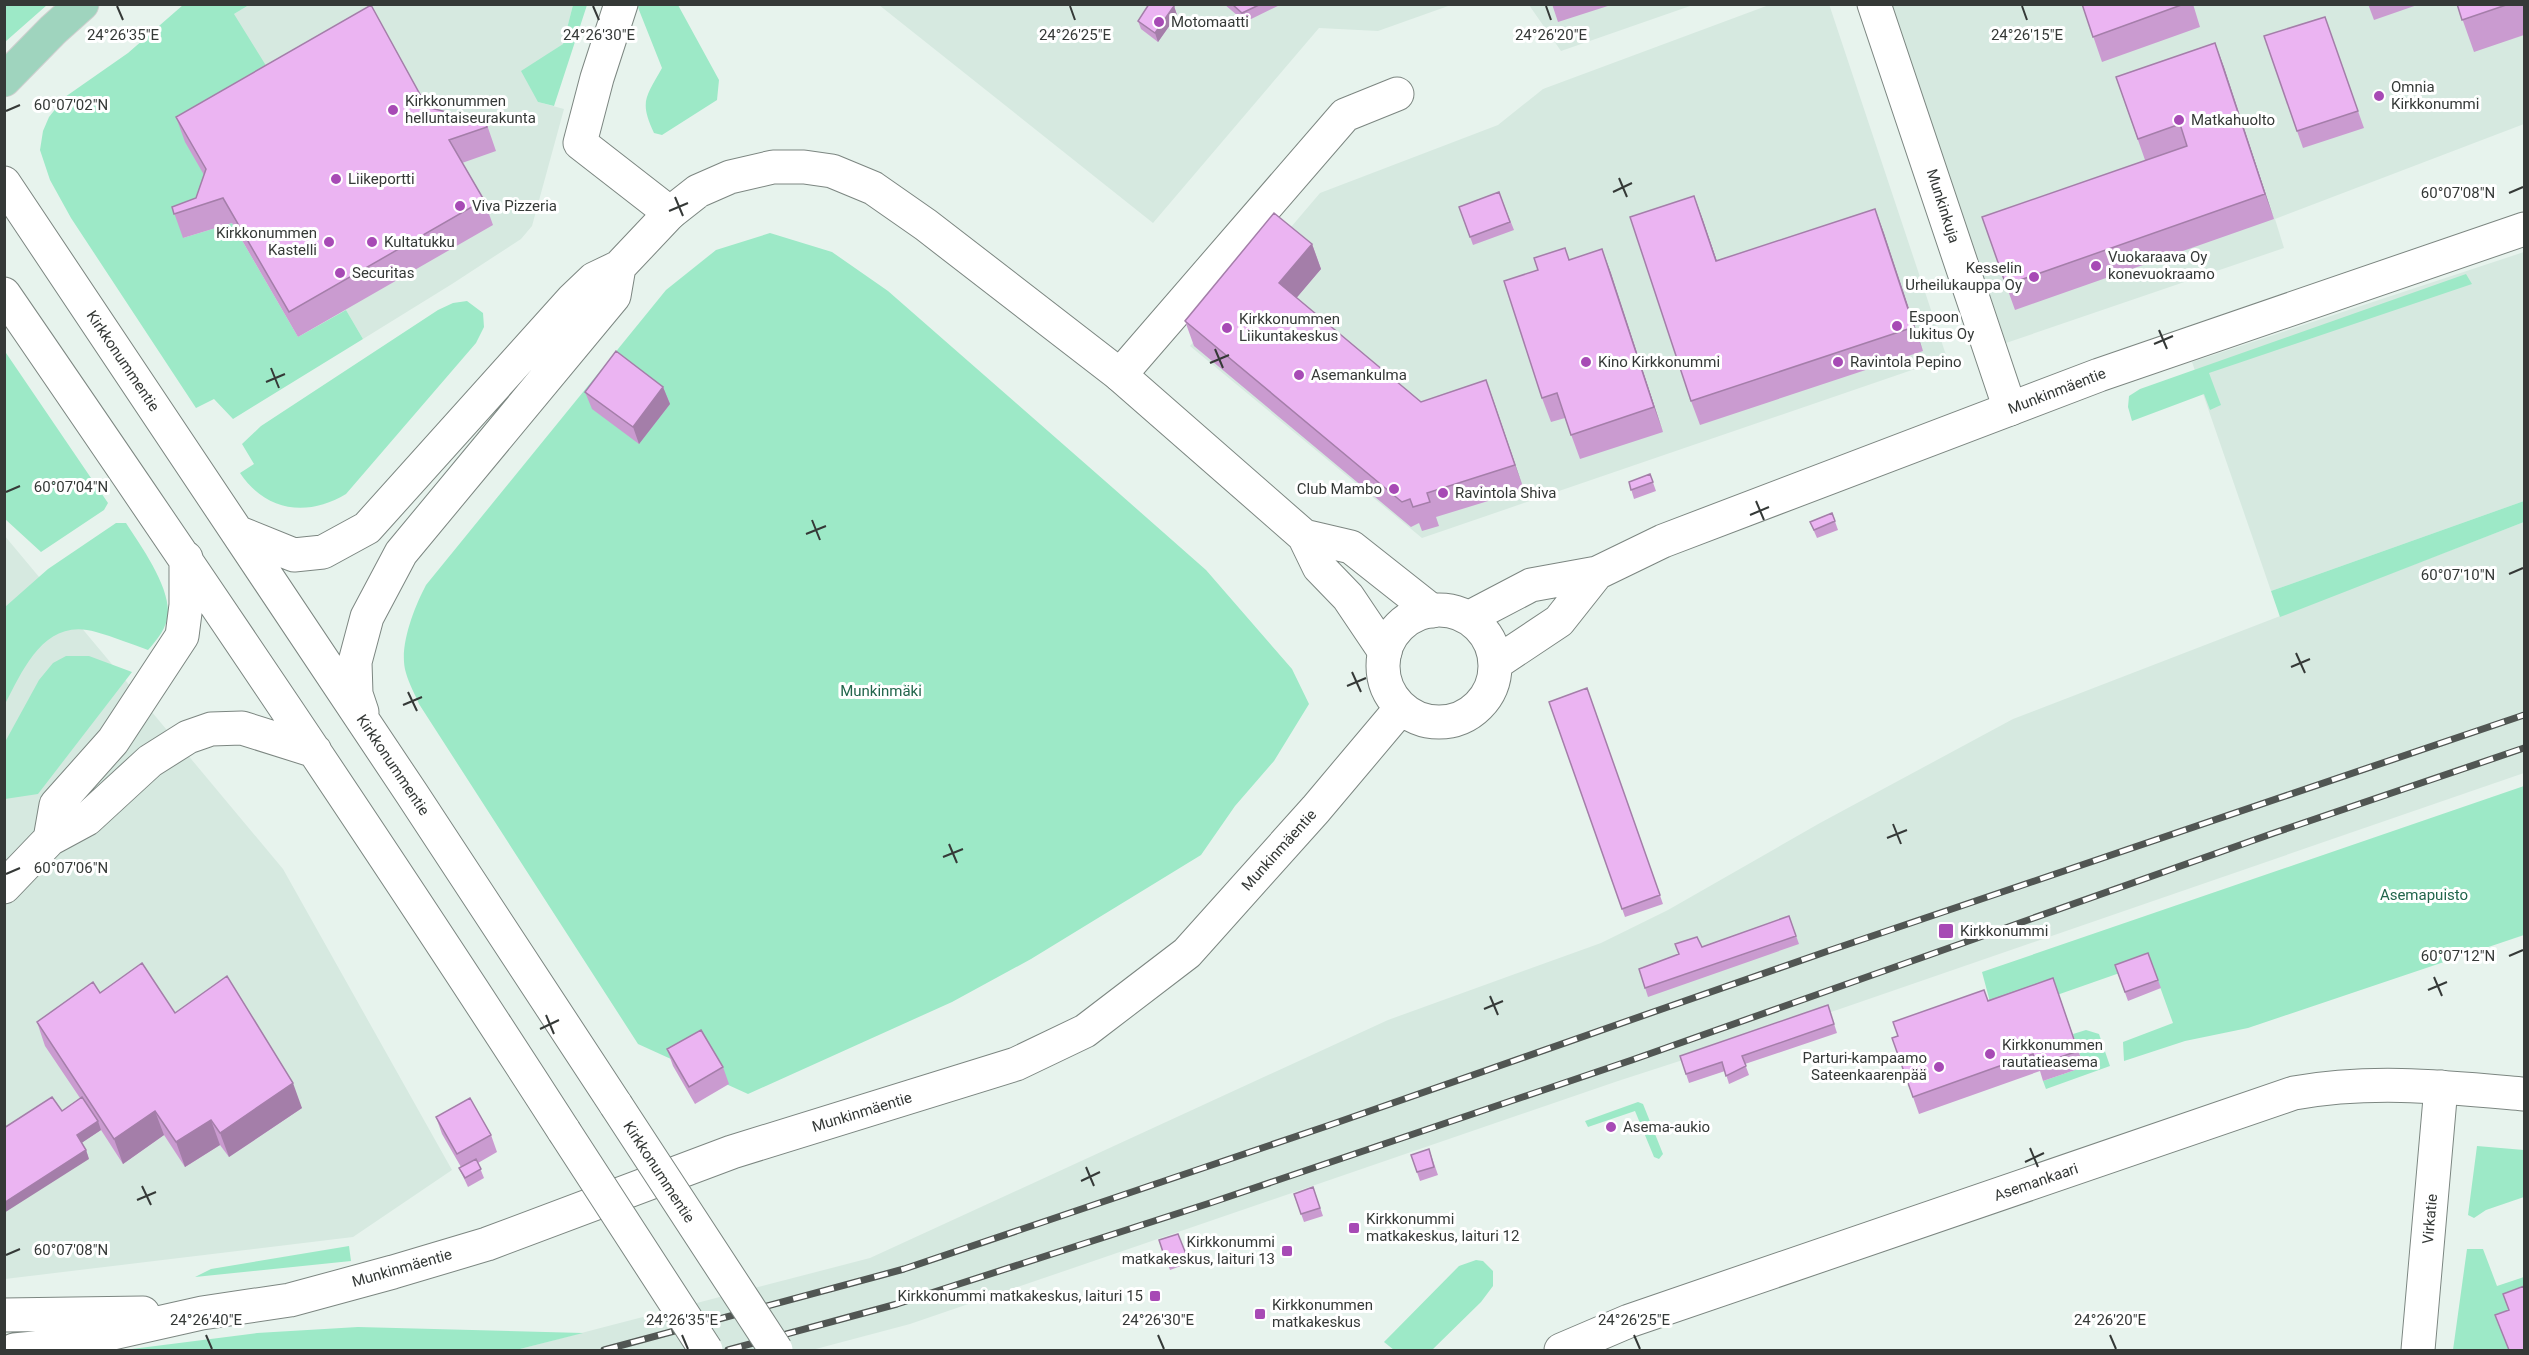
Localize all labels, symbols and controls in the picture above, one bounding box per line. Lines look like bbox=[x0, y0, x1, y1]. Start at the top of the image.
place label: Motomaatti bbox=[1171, 13, 1249, 31]
marker: Motomaatti bbox=[1152, 15, 1166, 29]
text: 24°26'35"E bbox=[87, 26, 160, 44]
text: 24°26'30"E bbox=[563, 26, 636, 44]
text: 24°26'25"E bbox=[1039, 26, 1112, 44]
text: 24°26'20"E bbox=[1515, 26, 1588, 44]
text: 24°26'15"E bbox=[1991, 26, 2064, 44]
place label: Omnia Kirkkonummi bbox=[2391, 78, 2479, 113]
marker: Omnia Kirkkonummi bbox=[2372, 89, 2386, 103]
place label: Kirkkonummen helluntaiseurakunta bbox=[405, 92, 536, 127]
text: 60°07'02"N bbox=[34, 96, 108, 114]
marker: Kirkkonummen helluntaiseurakunta bbox=[386, 103, 400, 117]
place label: Matkahuolto bbox=[2191, 111, 2275, 129]
marker: Matkahuolto bbox=[2172, 113, 2186, 127]
street label: Munkinkuja bbox=[1923, 167, 1963, 245]
place label: Liikeportti bbox=[348, 170, 415, 188]
marker: Liikeportti bbox=[329, 172, 343, 186]
text: 60°07'08"N bbox=[2421, 184, 2495, 202]
place label: Viva Pizzeria bbox=[472, 197, 557, 215]
marker: Viva Pizzeria bbox=[453, 199, 467, 213]
place label: Kirkkonummen Kastelli bbox=[216, 224, 317, 259]
place label: Kultatukku bbox=[384, 233, 455, 251]
marker: Kirkkonummen Kastelli bbox=[322, 235, 336, 249]
marker: Kultatukku bbox=[365, 235, 379, 249]
place label: Vuokaraava Oy konevuokraamo bbox=[2108, 248, 2215, 283]
place label: Kesselin Urheilukauppa Oy bbox=[1905, 259, 2022, 294]
marker: Vuokaraava Oy konevuokraamo bbox=[2089, 259, 2103, 273]
place label: Securitas bbox=[352, 264, 415, 282]
marker: Securitas bbox=[333, 266, 347, 280]
marker: Kesselin Urheilukauppa Oy bbox=[2027, 270, 2041, 284]
street label: Kirkkonummentie bbox=[83, 307, 163, 415]
place label: Espoon lukitus Oy bbox=[1909, 308, 1974, 343]
place label: Kirkkonummen Liikuntakeskus bbox=[1239, 310, 1340, 345]
marker: Espoon lukitus Oy bbox=[1890, 319, 1904, 333]
marker: Kirkkonummen Liikuntakeskus bbox=[1220, 321, 1234, 335]
place label: Kino Kirkkonummi bbox=[1598, 353, 1720, 371]
place label: Ravintola Pepino bbox=[1850, 353, 1962, 371]
marker: Kino Kirkkonummi bbox=[1579, 355, 1593, 369]
marker: Ravintola Pepino bbox=[1831, 355, 1845, 369]
street label: Munkinmäentie bbox=[2006, 364, 2108, 418]
place label: Asemankulma bbox=[1311, 366, 1407, 384]
marker: Asemankulma bbox=[1292, 368, 1306, 382]
text: 60°07'04"N bbox=[34, 478, 108, 496]
place label: Club Mambo bbox=[1297, 480, 1382, 498]
marker: Club Mambo bbox=[1387, 482, 1401, 496]
place label: Ravintola Shiva bbox=[1455, 484, 1556, 502]
marker: Ravintola Shiva bbox=[1436, 486, 1450, 500]
text: 60°07'10"N bbox=[2421, 566, 2495, 584]
park label: Munkinmäki bbox=[840, 682, 922, 700]
street label: Kirkkonummentie bbox=[353, 711, 433, 819]
street label: Munkinmäentie bbox=[1238, 806, 1320, 894]
text: 60°07'06"N bbox=[34, 859, 108, 877]
park label: Asemapuisto bbox=[2380, 886, 2468, 904]
marker: Kirkkonummi bbox=[1937, 922, 1955, 940]
place label: Kirkkonummi bbox=[1960, 922, 2048, 940]
text: 60°07'12"N bbox=[2421, 947, 2495, 965]
place label: Kirkkonummen rautatieasema bbox=[2002, 1036, 2103, 1071]
marker: Kirkkonummen rautatieasema bbox=[1983, 1047, 1997, 1061]
place label: Parturi-kampaamo Sateenkaarenpää bbox=[1803, 1049, 1927, 1084]
marker: Parturi-kampaamo Sateenkaarenpää bbox=[1932, 1060, 1946, 1074]
street label: Munkinmäentie bbox=[810, 1088, 914, 1136]
street label: Kirkkonummentie bbox=[619, 1118, 699, 1226]
place label: Asema-aukio bbox=[1623, 1118, 1710, 1136]
marker: Asema-aukio bbox=[1604, 1120, 1618, 1134]
street label: Asemankaari bbox=[1992, 1159, 2080, 1205]
street label: Virkatie bbox=[2419, 1193, 2441, 1245]
place label: Kirkkonummi matkakeskus, laituri 12 bbox=[1366, 1210, 1519, 1245]
marker: Kirkkonummi matkakeskus, laituri 12 bbox=[1347, 1221, 1361, 1235]
place label: Kirkkonummi matkakeskus, laituri 13 bbox=[1122, 1233, 1275, 1268]
text: 60°07'08"N bbox=[34, 1241, 108, 1259]
marker: Kirkkonummi matkakeskus, laituri 13 bbox=[1280, 1244, 1294, 1258]
street label: Munkinmäentie bbox=[350, 1245, 454, 1291]
place label: Kirkkonummi matkakeskus, laituri 15 bbox=[898, 1287, 1143, 1305]
marker: Kirkkonummi matkakeskus, laituri 15 bbox=[1148, 1289, 1162, 1303]
place label: Kirkkonummen matkakeskus bbox=[1272, 1296, 1373, 1331]
marker: Kirkkonummen matkakeskus bbox=[1253, 1307, 1267, 1321]
text: 24°26'40"E bbox=[170, 1311, 243, 1329]
text: 24°26'35"E bbox=[646, 1311, 719, 1329]
text: 24°26'30"E bbox=[1122, 1311, 1195, 1329]
text: 24°26'25"E bbox=[1598, 1311, 1671, 1329]
text: 24°26'20"E bbox=[2074, 1311, 2147, 1329]

